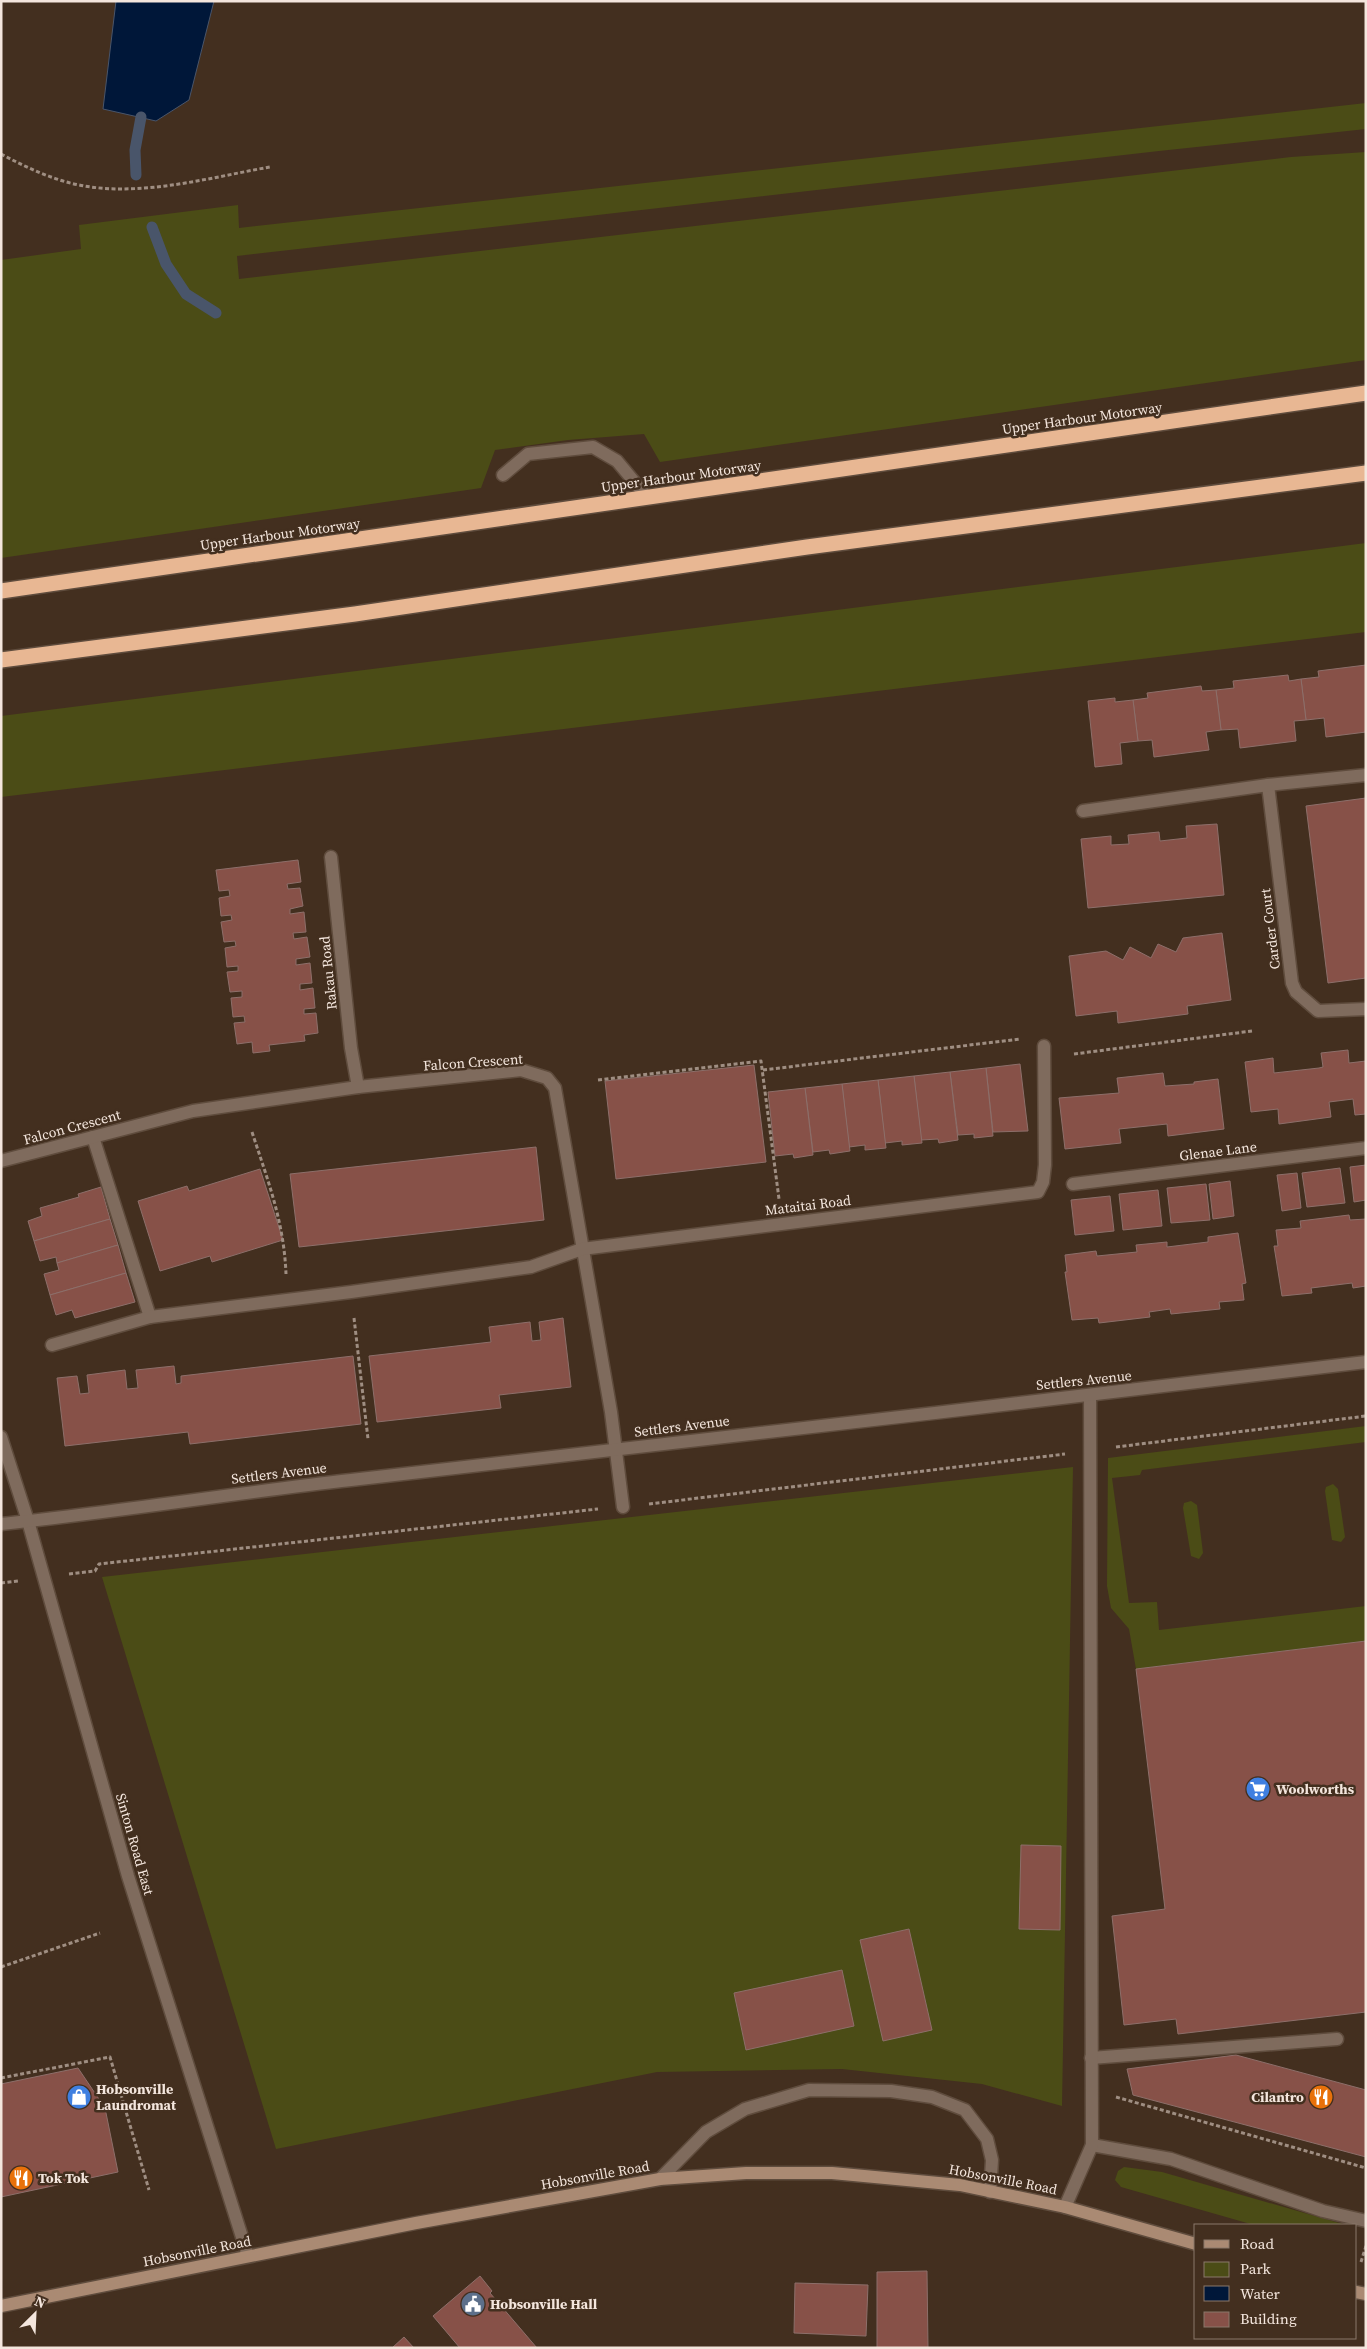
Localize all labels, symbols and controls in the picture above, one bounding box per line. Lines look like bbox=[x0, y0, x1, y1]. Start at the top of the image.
street label: Upper Harbour Motorway bbox=[1001, 397, 1164, 439]
street label: Upper Harbour Motorway bbox=[600, 455, 763, 497]
street label: Upper Harbour Motorway bbox=[199, 513, 362, 555]
street label: Carder Court bbox=[1255, 887, 1285, 971]
street label: Rakau Road bbox=[314, 935, 342, 1011]
street label: Falcon Crescent bbox=[422, 1049, 524, 1075]
street label: Falcon Crescent bbox=[21, 1104, 123, 1150]
street label: Glenae Lane bbox=[1178, 1136, 1258, 1166]
street label: Mataitai Road bbox=[764, 1190, 852, 1220]
street label: Settlers Avenue bbox=[1035, 1365, 1133, 1395]
street label: Settlers Avenue bbox=[633, 1410, 731, 1442]
street label: Settlers Avenue bbox=[230, 1457, 328, 1489]
supermarket icon: Woolworths bbox=[1245, 1776, 1271, 1802]
place label: Woolworths bbox=[1276, 1779, 1355, 1799]
street label: Sinton Road East bbox=[111, 1791, 159, 1898]
place label: Hobsonville Laundromat bbox=[96, 2079, 177, 2115]
shop icon: Hobsonville Laundromat bbox=[66, 2084, 92, 2110]
restaurant icon: Cilantro bbox=[1308, 2084, 1334, 2110]
place label: Cilantro bbox=[1251, 2087, 1304, 2107]
street label: Hobsonville Road bbox=[539, 2156, 651, 2194]
street label: Hobsonville Road bbox=[947, 2159, 1059, 2199]
restaurant icon: Tok Tok bbox=[8, 2165, 34, 2191]
place label: Tok Tok bbox=[38, 2168, 90, 2188]
legend bbox=[1194, 2224, 1357, 2339]
street label: Hobsonville Road bbox=[141, 2231, 253, 2271]
text: Road bbox=[1240, 2233, 1274, 2254]
text: Park bbox=[1240, 2258, 1272, 2279]
text: Water bbox=[1240, 2283, 1281, 2304]
north arrow bbox=[10, 2289, 60, 2339]
text: N bbox=[32, 2291, 49, 2313]
public building icon: Hobsonville Hall bbox=[460, 2291, 486, 2317]
place label: Hobsonville Hall bbox=[490, 2294, 598, 2314]
text: Building bbox=[1240, 2308, 1297, 2329]

